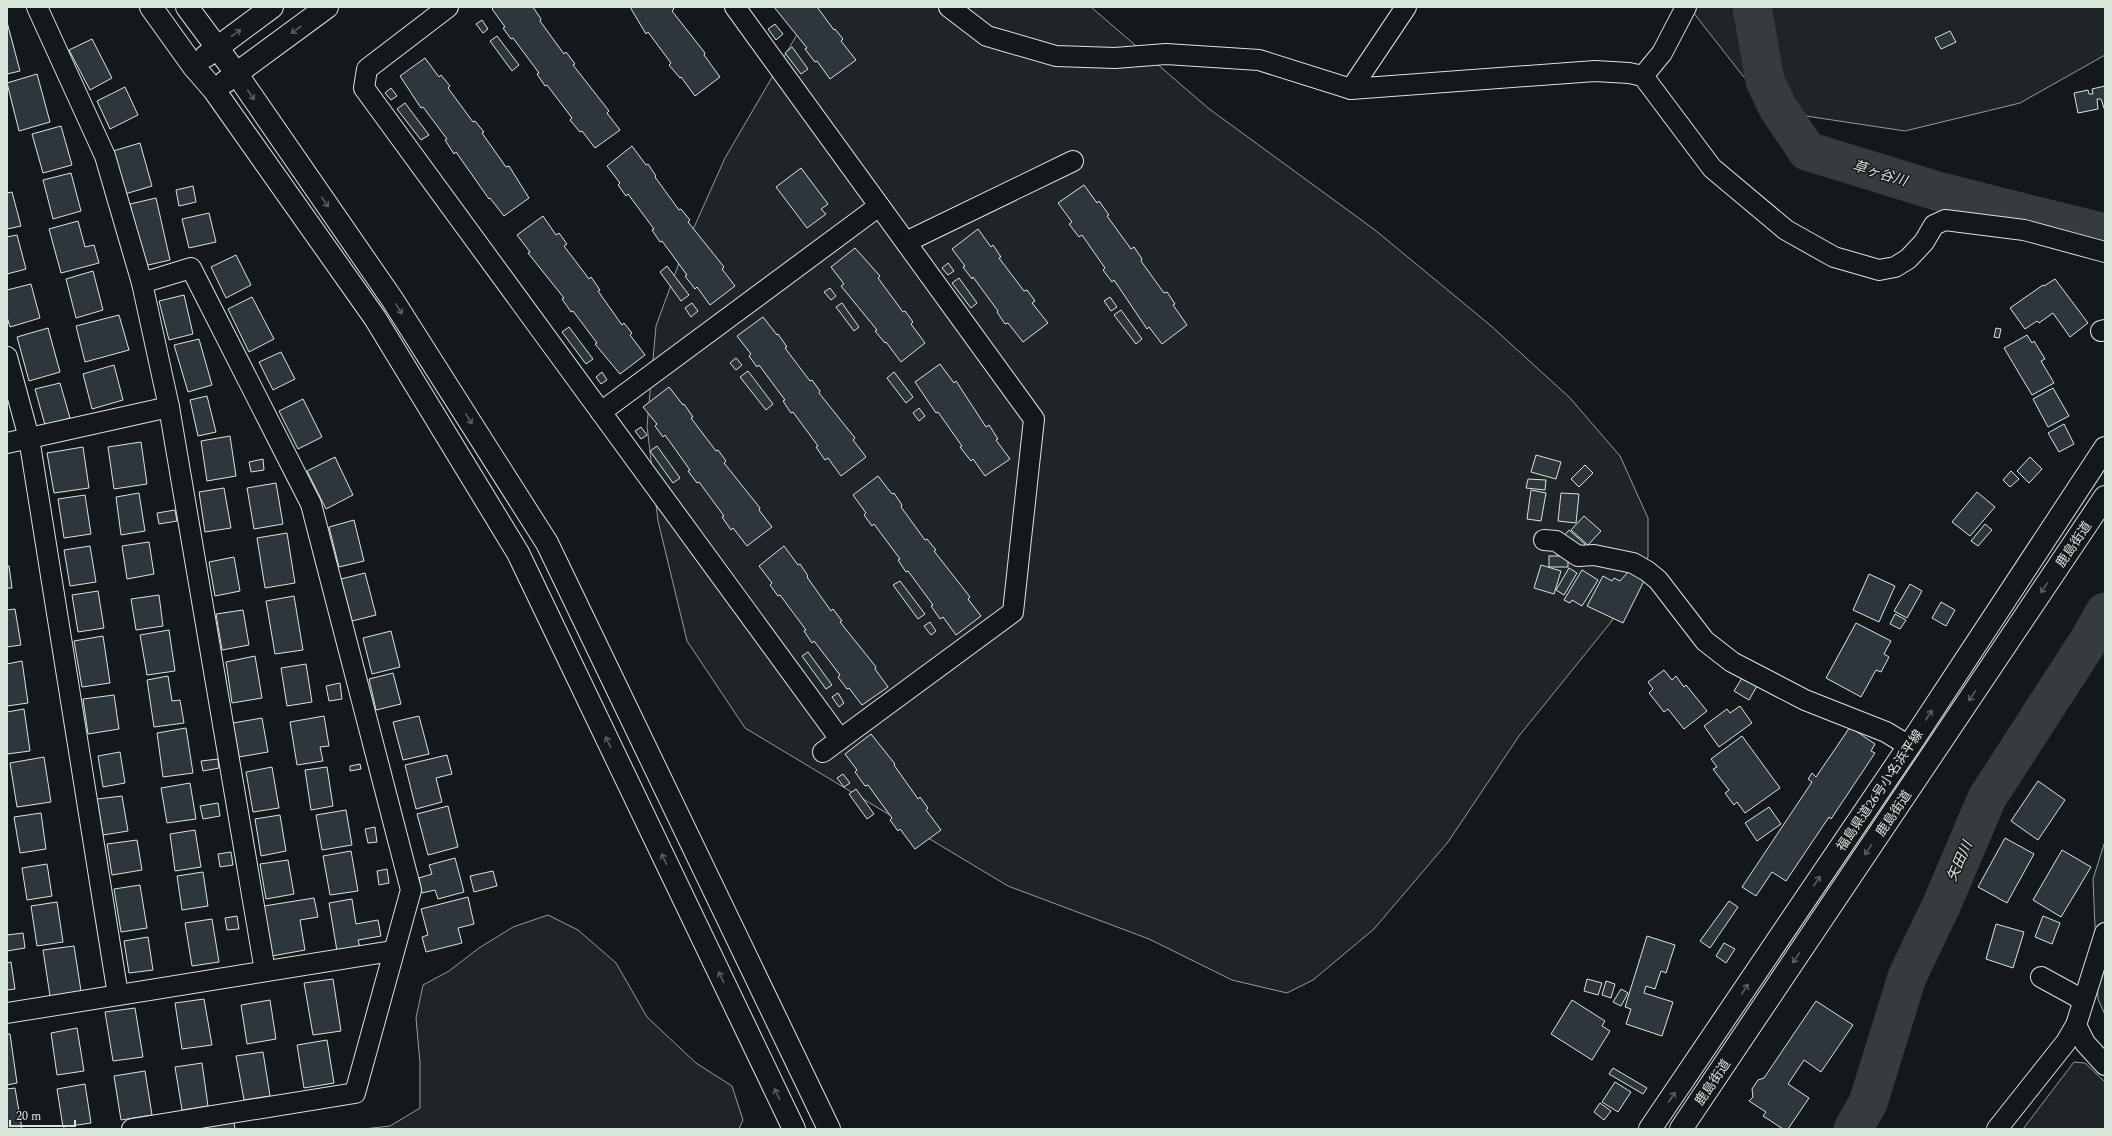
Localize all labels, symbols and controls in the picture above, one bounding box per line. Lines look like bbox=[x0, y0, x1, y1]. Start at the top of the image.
one-way arrow bbox=[290, 26, 301, 34]
one-way arrow bbox=[230, 29, 241, 37]
one-way arrow bbox=[247, 89, 255, 100]
water label: 草ヶ谷川 bbox=[1850, 155, 1912, 192]
one-way arrow bbox=[321, 196, 329, 207]
one-way arrow bbox=[395, 303, 403, 314]
one-way arrow bbox=[465, 413, 473, 425]
street label: 鹿島街道 bbox=[2051, 517, 2097, 572]
one-way arrow bbox=[2040, 582, 2048, 593]
one-way arrow bbox=[1968, 690, 1976, 701]
one-way arrow bbox=[1925, 710, 1933, 721]
street label: 福島県道26号小名浜平線 bbox=[1832, 726, 1928, 855]
one-way arrow bbox=[604, 736, 611, 748]
street label: 鹿島街道 bbox=[1871, 786, 1917, 841]
water label: 矢田川 bbox=[1941, 836, 1978, 885]
one-way arrow bbox=[1864, 844, 1872, 855]
one-way arrow bbox=[660, 854, 667, 866]
one-way arrow bbox=[1813, 876, 1821, 887]
one-way arrow bbox=[1791, 952, 1799, 964]
one-way arrow bbox=[717, 971, 724, 983]
one-way arrow bbox=[1741, 983, 1749, 995]
street label: 鹿島街道 bbox=[1690, 1055, 1736, 1110]
one-way arrow bbox=[773, 1088, 780, 1100]
one-way arrow bbox=[1668, 1091, 1676, 1102]
scale bar bbox=[10, 1102, 75, 1128]
text: 20 m bbox=[16, 1107, 41, 1126]

